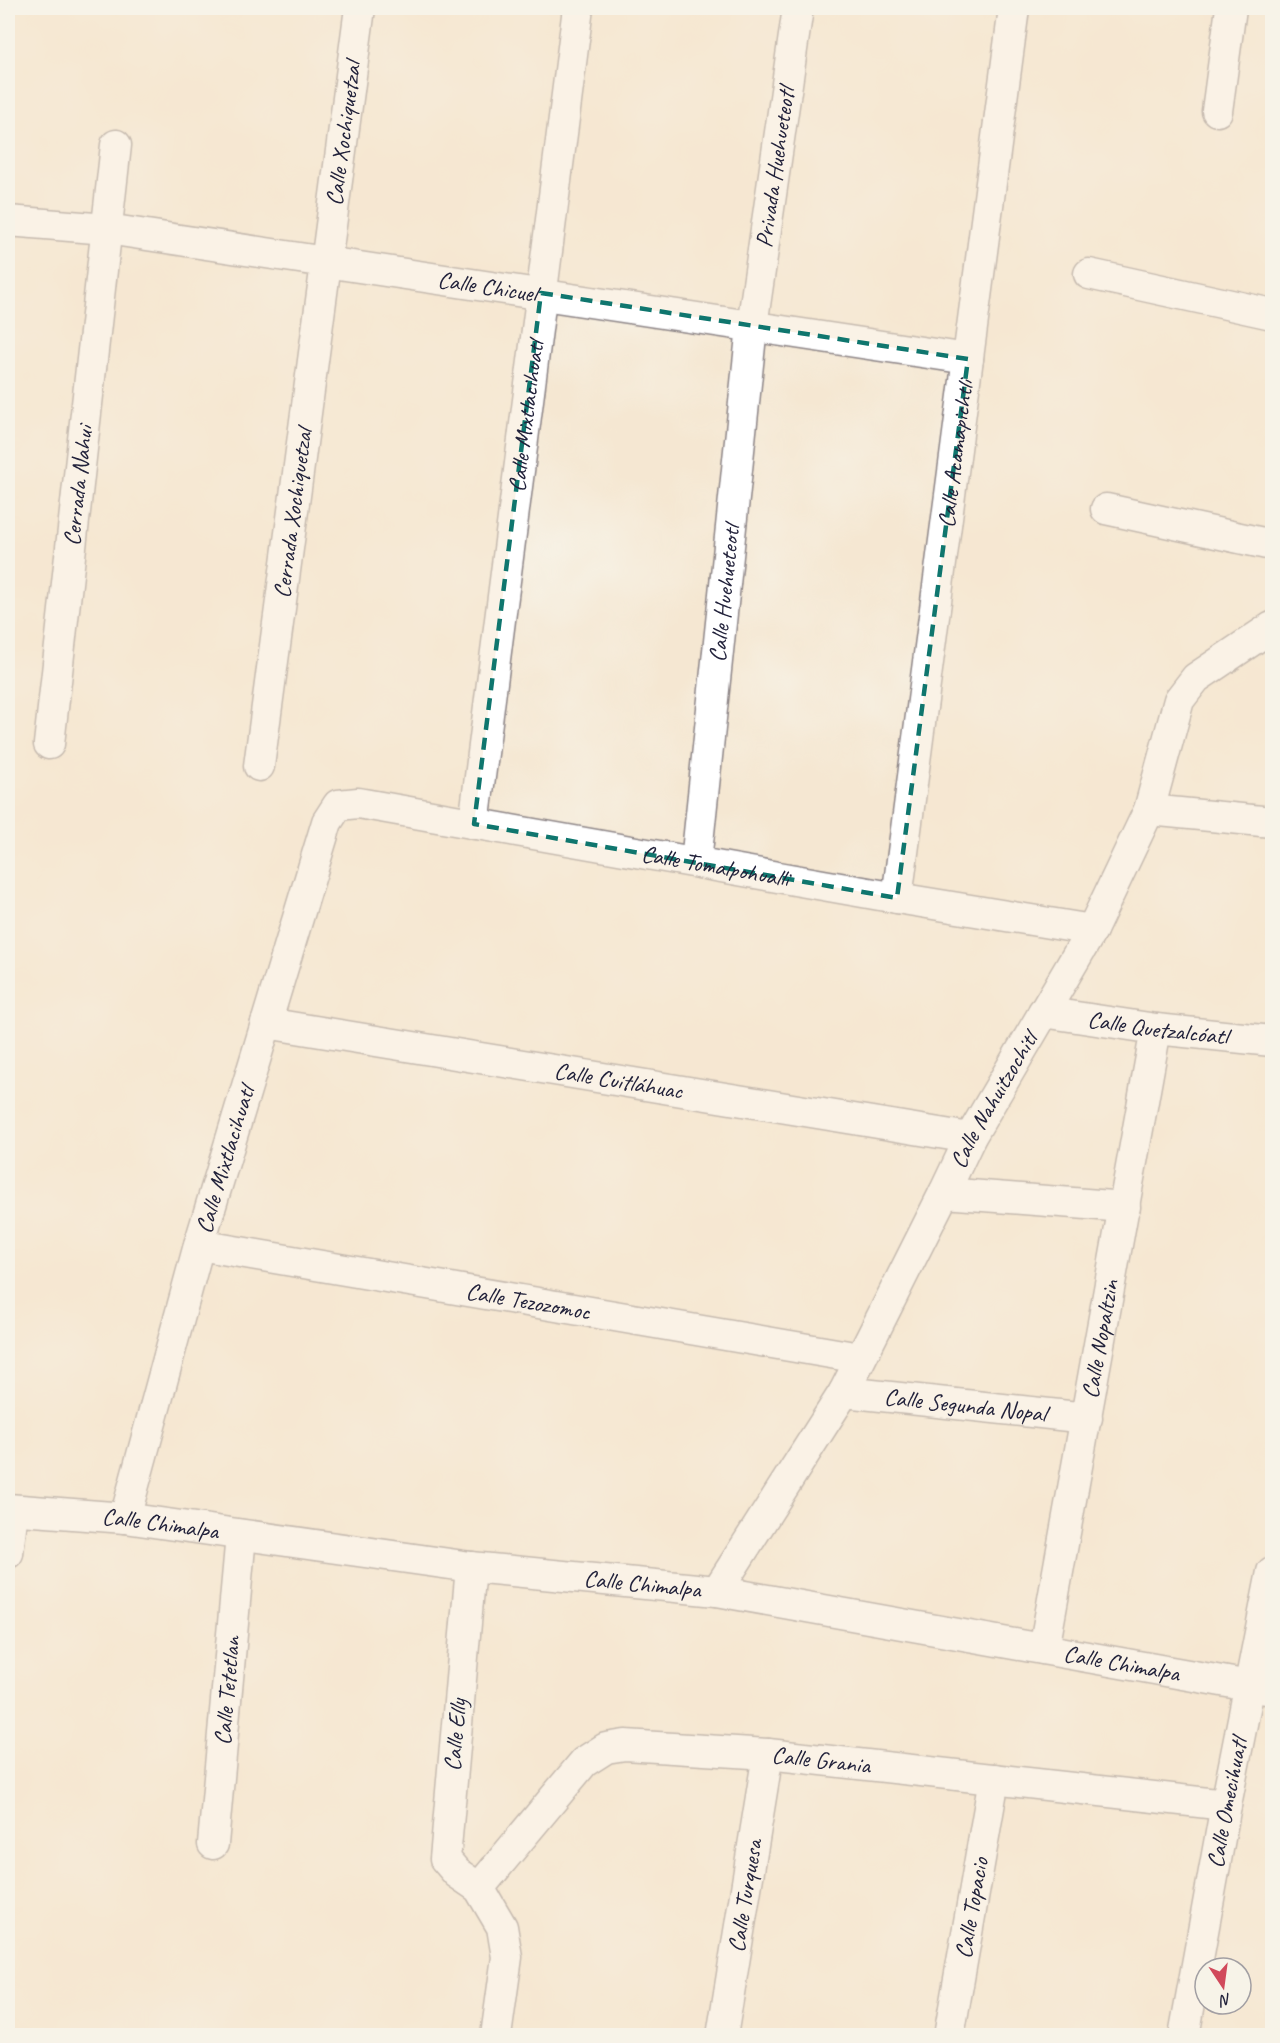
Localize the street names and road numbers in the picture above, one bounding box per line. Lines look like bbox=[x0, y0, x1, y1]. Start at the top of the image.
street label: Calle Xochiquetzal bbox=[319, 56, 368, 207]
street label: Privada Huehueteotl bbox=[749, 82, 802, 250]
street label: Calle Chicuel bbox=[436, 264, 543, 309]
street label: Calle Mixtlacihuatl bbox=[501, 335, 551, 494]
street label: Calle Acamapichtli bbox=[931, 375, 980, 529]
street label: Cerrada Nahui bbox=[56, 421, 100, 547]
street label: Cerrada Xochiquetzal bbox=[267, 423, 319, 600]
street label: Calle Huehueteotl bbox=[702, 520, 747, 663]
street label: Calle Tomalpohualli bbox=[639, 838, 794, 894]
street label: Calle Quetzalcóatl bbox=[1086, 1004, 1233, 1052]
street label: Calle Nahuitzochitl bbox=[943, 1023, 1046, 1173]
street label: Calle Cuitláhuac bbox=[552, 1055, 686, 1106]
street label: Calle Mixtlacihuatl bbox=[188, 1079, 262, 1237]
street label: Calle Tezozomoc bbox=[464, 1276, 594, 1327]
street label: Calle Nopaltzin bbox=[1075, 1276, 1126, 1401]
street label: Calle Segunda Nopal bbox=[883, 1381, 1052, 1429]
street label: Calle Chimalpa bbox=[101, 1501, 222, 1546]
street label: Calle Chimalpa bbox=[583, 1563, 704, 1604]
street label: Calle Tetetlan bbox=[207, 1634, 247, 1746]
street label: Calle Chimalpa bbox=[1061, 1638, 1183, 1688]
street label: Calle Elly bbox=[437, 1696, 473, 1772]
street label: Calle Omecihuatl bbox=[1200, 1732, 1255, 1870]
street label: Calle Grania bbox=[770, 1740, 873, 1780]
street label: Calle Turquesa bbox=[721, 1835, 769, 1954]
street label: Calle Topacio bbox=[948, 1854, 995, 1961]

